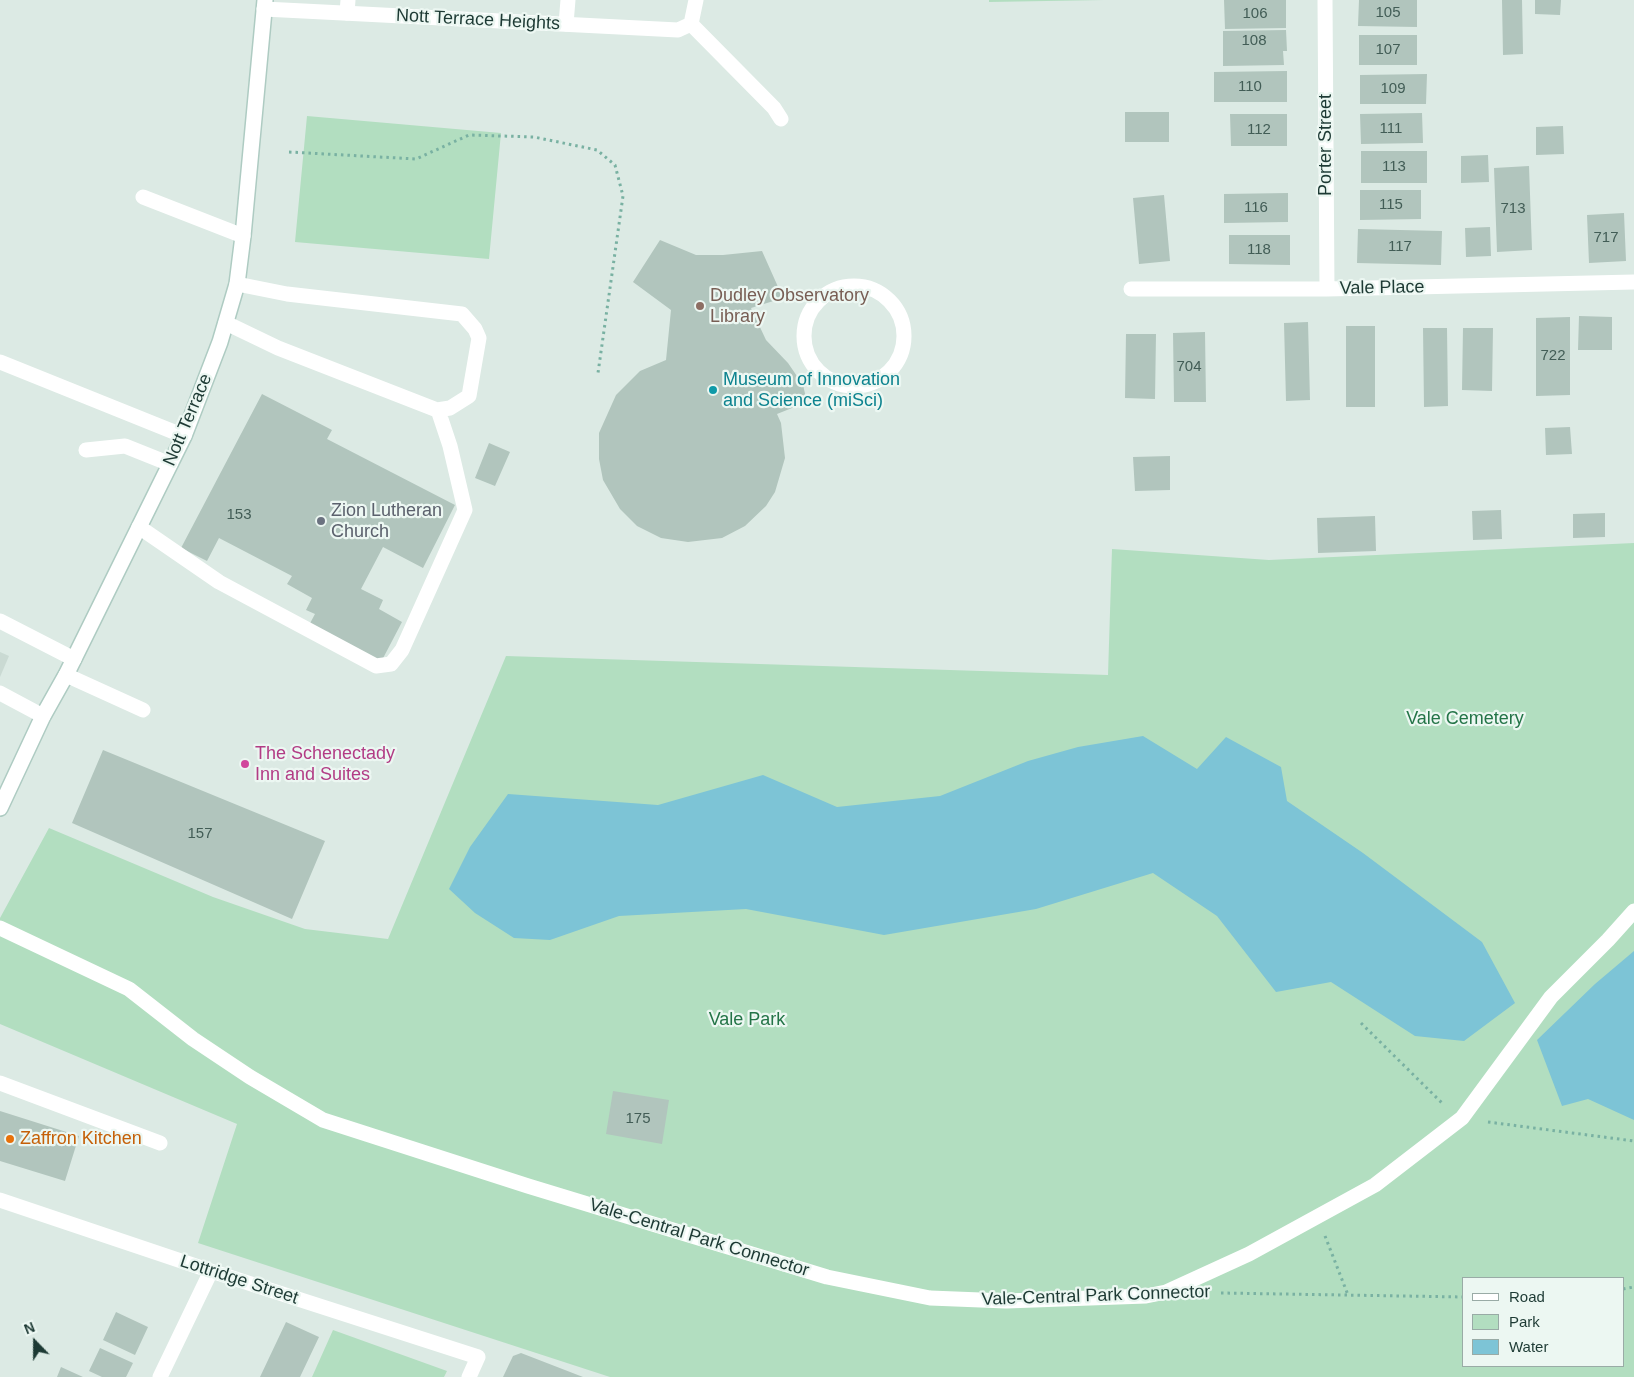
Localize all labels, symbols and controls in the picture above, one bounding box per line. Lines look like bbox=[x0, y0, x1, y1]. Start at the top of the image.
house number: 105 bbox=[1375, 4, 1401, 22]
street label: Nott Terrace Heights bbox=[396, 5, 560, 35]
house number: 106 bbox=[1242, 5, 1268, 23]
house number: 108 bbox=[1241, 32, 1267, 50]
house number: 107 bbox=[1375, 41, 1401, 59]
house number: 110 bbox=[1238, 78, 1262, 96]
house number: 109 bbox=[1380, 80, 1406, 98]
street label: Porter Street bbox=[1315, 94, 1337, 196]
house number: 111 bbox=[1380, 120, 1402, 138]
house number: 112 bbox=[1247, 121, 1271, 139]
house number: 113 bbox=[1382, 158, 1406, 176]
house number: 115 bbox=[1379, 196, 1403, 214]
house number: 116 bbox=[1244, 199, 1268, 217]
house number: 713 bbox=[1500, 200, 1526, 218]
house number: 717 bbox=[1593, 229, 1619, 247]
house number: 117 bbox=[1388, 238, 1412, 256]
house number: 118 bbox=[1247, 241, 1271, 259]
street label: Vale Place bbox=[1339, 276, 1425, 300]
place label: Dudley Observatory Library bbox=[710, 285, 869, 328]
marker: Dudley Observatory Library bbox=[694, 300, 706, 312]
house number: 722 bbox=[1540, 347, 1566, 365]
house number: 704 bbox=[1176, 358, 1202, 376]
place label: Museum of Innovation and Science (miSci) bbox=[723, 369, 900, 412]
street label: Nott Terrace bbox=[159, 371, 217, 469]
marker: Museum of Innovation and Science (miSci) bbox=[707, 384, 719, 396]
place label: Zion Lutheran Church bbox=[331, 500, 442, 542]
house number: 153 bbox=[226, 506, 252, 524]
marker: Zion Lutheran Church bbox=[315, 515, 327, 527]
park label: Vale Cemetery bbox=[1406, 708, 1524, 730]
place label: The Schenectady Inn and Suites bbox=[255, 743, 395, 786]
marker: The Schenectady Inn and Suites bbox=[239, 758, 251, 770]
house number: 157 bbox=[187, 825, 213, 843]
park label: Vale Park bbox=[709, 1009, 785, 1031]
house number: 175 bbox=[625, 1110, 651, 1128]
place label: Zaffron Kitchen bbox=[20, 1128, 142, 1150]
marker: Zaffron Kitchen bbox=[4, 1133, 16, 1145]
street label: Vale-Central Park Connector bbox=[586, 1194, 812, 1282]
street label: Lottridge Street bbox=[177, 1251, 301, 1309]
legend bbox=[1462, 1277, 1624, 1367]
street label: Vale-Central Park Connector bbox=[981, 1281, 1211, 1311]
text: Road bbox=[1509, 1288, 1545, 1305]
text: Park bbox=[1509, 1313, 1540, 1330]
north arrow bbox=[10, 1317, 60, 1367]
text: N bbox=[22, 1319, 37, 1337]
text: Water bbox=[1509, 1338, 1548, 1355]

